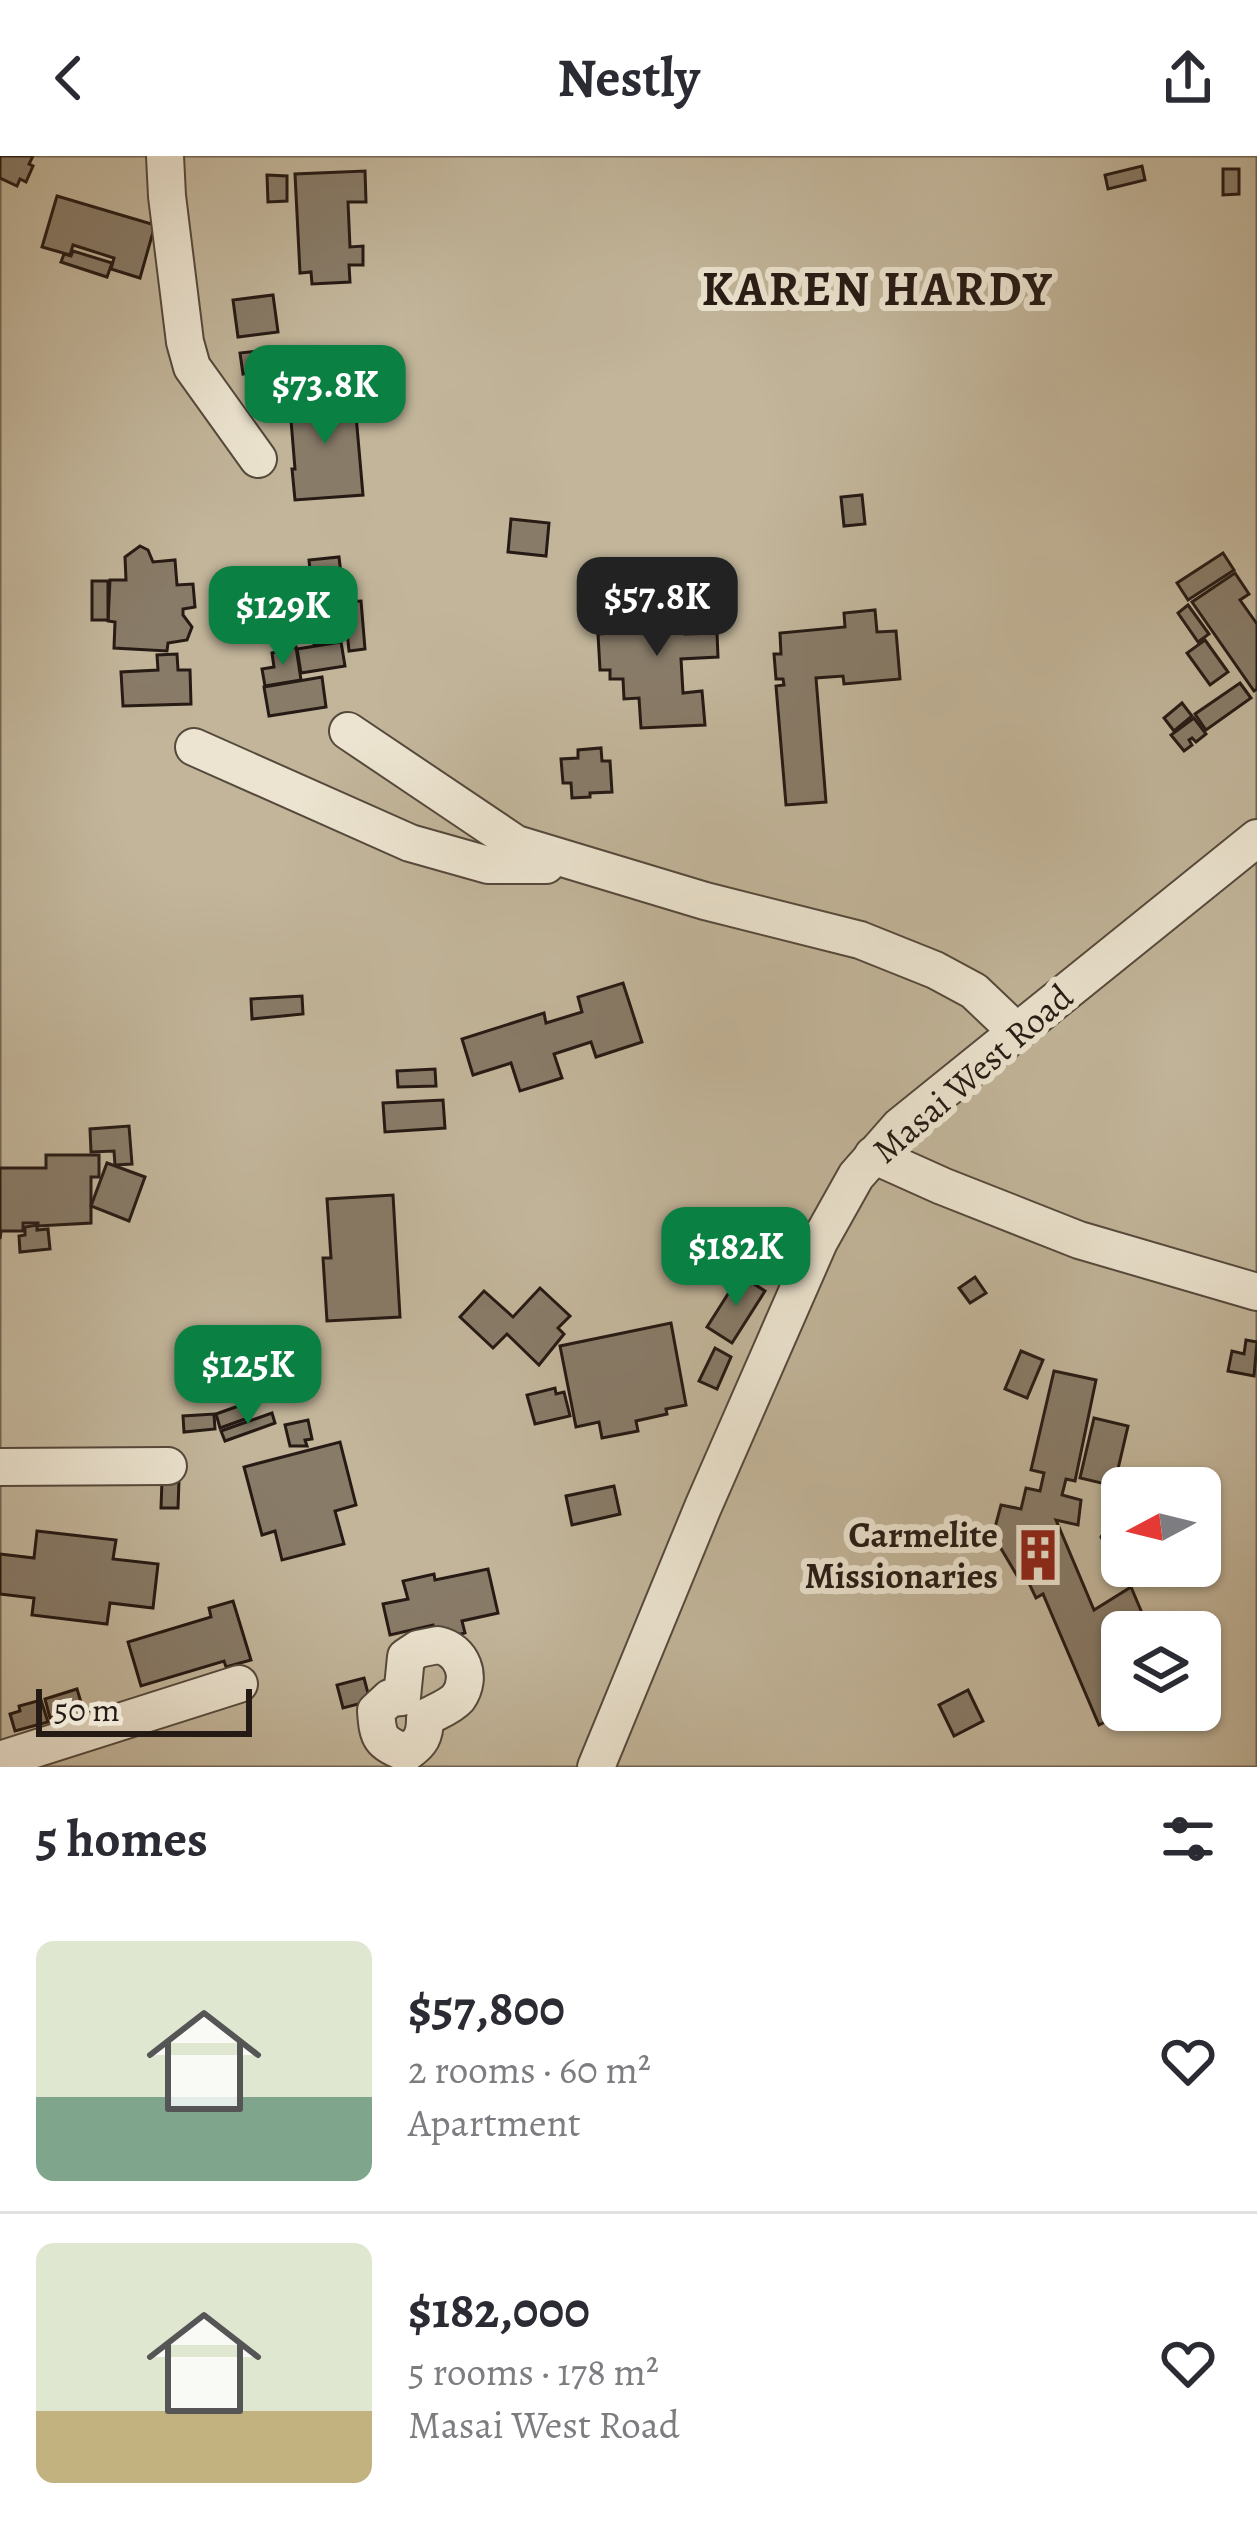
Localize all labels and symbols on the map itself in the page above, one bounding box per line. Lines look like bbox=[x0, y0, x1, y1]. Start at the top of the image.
district label: KAREN HARDY bbox=[702, 256, 1054, 322]
pin: $73.8K bbox=[227, 345, 423, 447]
pin: $57.8K bbox=[559, 557, 755, 659]
pin: $129K bbox=[199, 566, 367, 668]
street label: Masai West Road bbox=[862, 972, 1084, 1174]
pin: $182K bbox=[652, 1207, 820, 1309]
pin: $125K bbox=[164, 1325, 332, 1427]
north arrow bbox=[1101, 1467, 1221, 1587]
place label: Carmelite Missionaries bbox=[805, 1510, 998, 1600]
building icon: Carmelite Missionaries bbox=[1009, 1526, 1067, 1584]
scale bar bbox=[36, 1683, 252, 1736]

